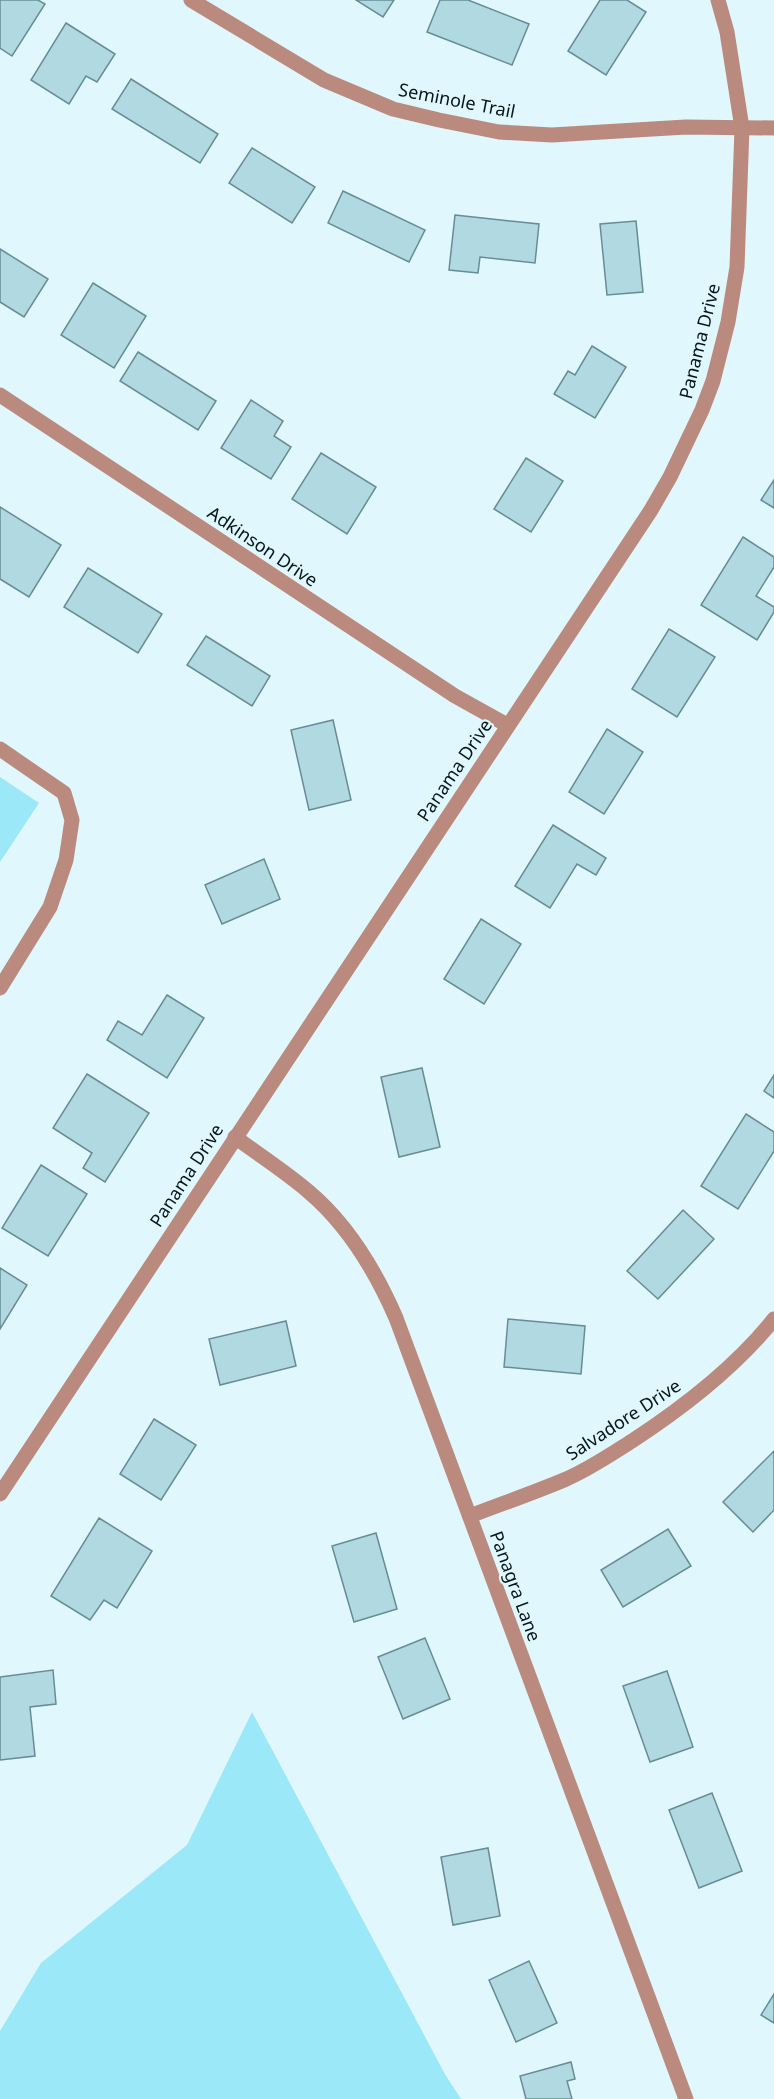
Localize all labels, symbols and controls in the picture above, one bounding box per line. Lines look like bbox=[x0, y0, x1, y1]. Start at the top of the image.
street label: Seminole Trail bbox=[397, 77, 517, 123]
street label: Panama Drive bbox=[673, 281, 725, 401]
street label: Adkinson Drive bbox=[203, 500, 323, 592]
street label: Panama Drive bbox=[411, 714, 497, 826]
street label: Panama Drive bbox=[144, 1119, 228, 1231]
street label: Salvadore Drive bbox=[561, 1373, 685, 1465]
street label: Panagra Lane bbox=[485, 1527, 547, 1645]

